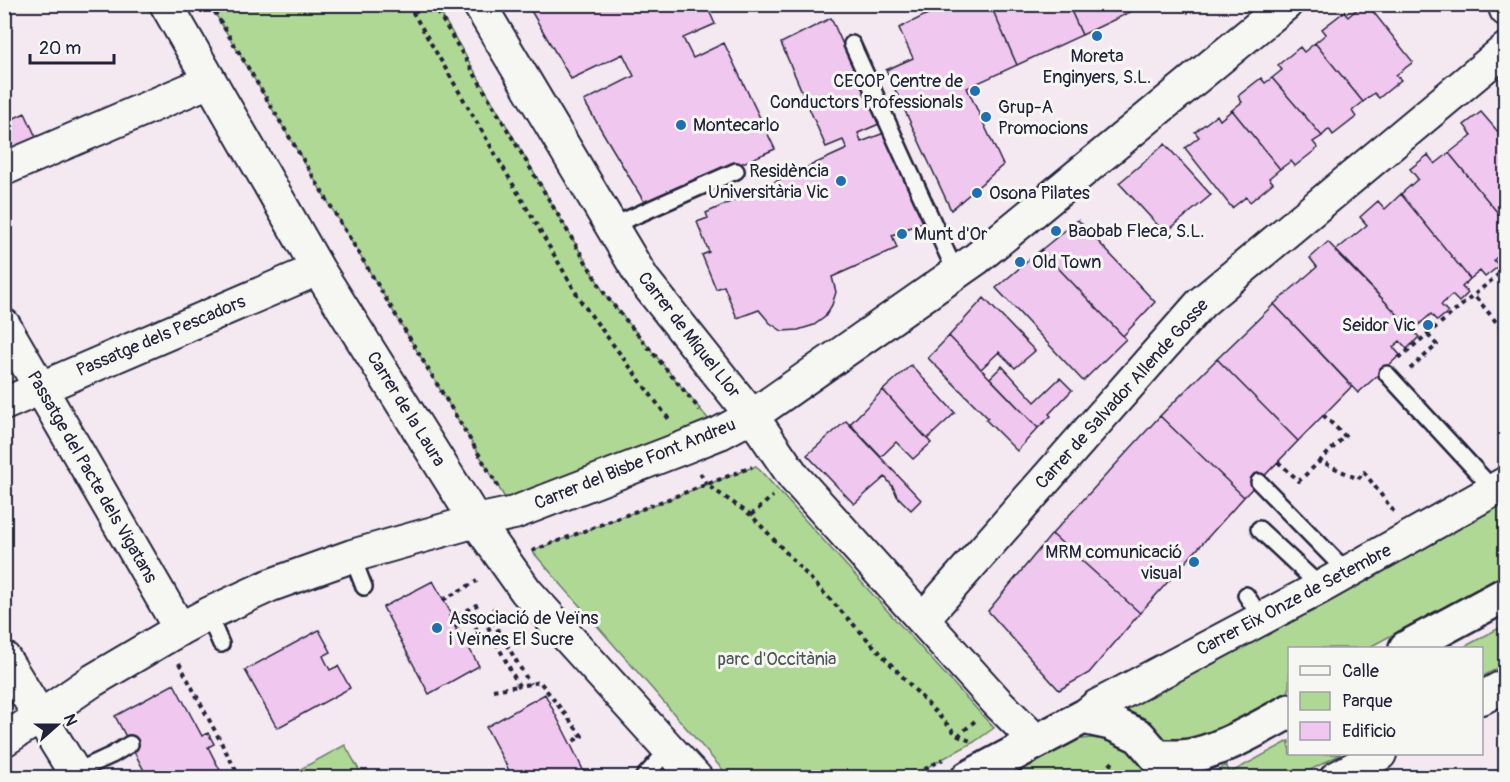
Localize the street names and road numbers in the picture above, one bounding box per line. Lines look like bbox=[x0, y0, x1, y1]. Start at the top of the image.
street label: Carrer de Miquel Llor bbox=[632, 267, 746, 403]
street label: Passatge dels Pescadors bbox=[73, 290, 249, 382]
street label: Carrer de Salvador Allende Gosse bbox=[1030, 294, 1214, 494]
street label: Carrer de la Laura bbox=[361, 347, 451, 471]
street label: Passatge del Pacte dels Vigatans bbox=[22, 367, 162, 587]
street label: Carrer del Bisbe Font Andreu bbox=[531, 413, 739, 515]
street label: Carrer Eix Onze de Setembre bbox=[1193, 539, 1395, 661]

